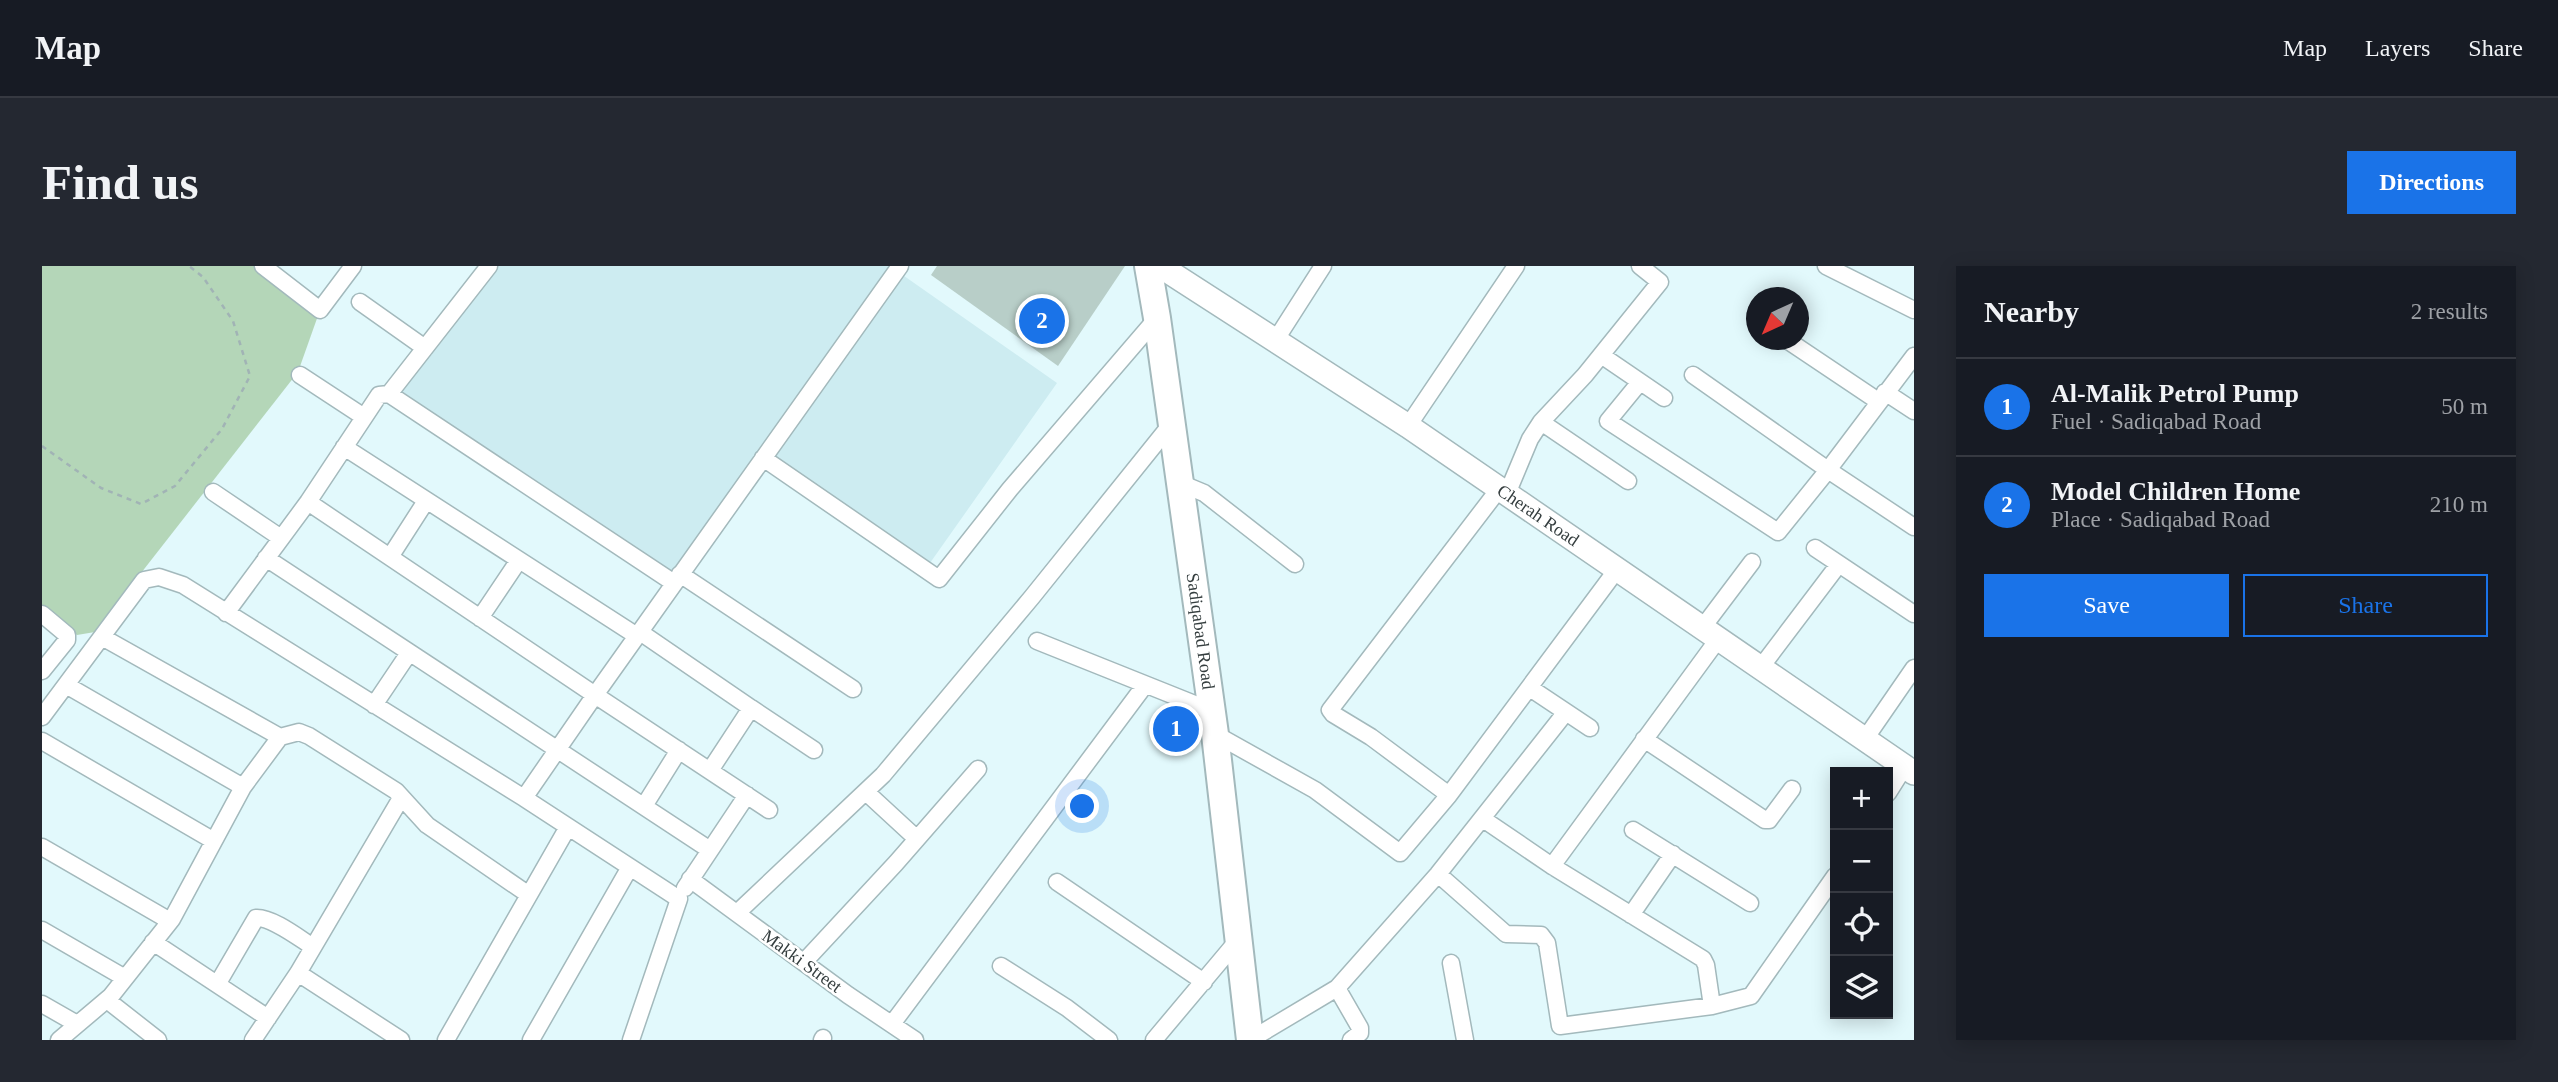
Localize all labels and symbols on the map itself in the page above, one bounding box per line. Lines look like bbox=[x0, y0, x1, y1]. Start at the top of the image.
north arrow bbox=[1746, 287, 1809, 350]
pin: 2 bbox=[1019, 295, 1065, 347]
street label: Cherah Road bbox=[1494, 480, 1583, 550]
street label: Sadiqabad Road bbox=[1183, 572, 1219, 691]
pin: 1 bbox=[1153, 703, 1199, 755]
your location bbox=[1065, 789, 1099, 823]
street label: Makki Street bbox=[758, 925, 846, 997]

